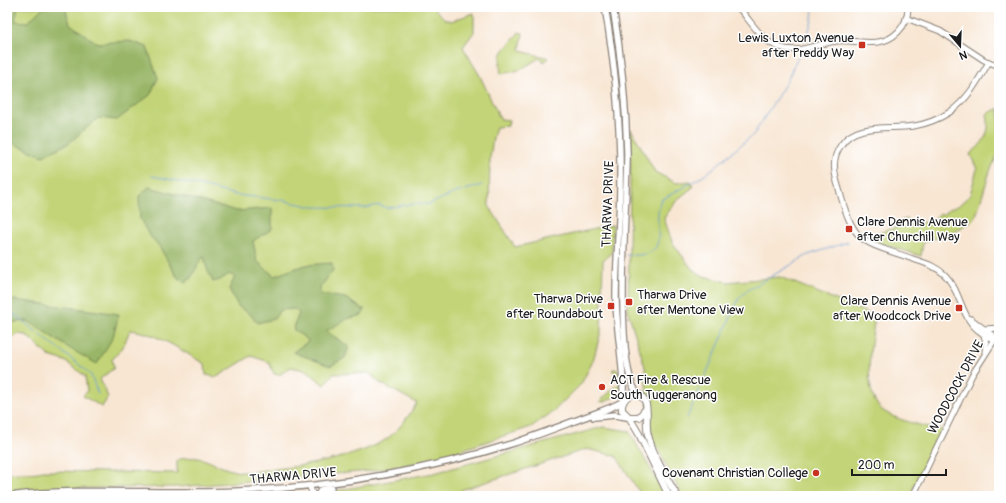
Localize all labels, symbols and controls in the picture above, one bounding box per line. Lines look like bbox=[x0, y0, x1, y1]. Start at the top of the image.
north arrow bbox=[940, 26, 980, 66]
place label: Lewis Luxton Avenue after Preddy Way bbox=[738, 30, 855, 61]
marker: Lewis Luxton Avenue after Preddy Way bbox=[857, 40, 867, 50]
text: N bbox=[957, 48, 969, 63]
street label: THARWA DRIVE bbox=[598, 160, 618, 248]
place label: Clare Dennis Avenue after Churchill Way bbox=[857, 214, 968, 245]
marker: Clare Dennis Avenue after Churchill Way bbox=[844, 224, 854, 234]
place label: Tharwa Drive after Mentone View bbox=[637, 287, 744, 318]
place label: Tharwa Drive after Roundabout bbox=[507, 291, 604, 322]
place label: Clare Dennis Avenue after Woodcock Drive bbox=[833, 293, 952, 324]
marker: Tharwa Drive after Mentone View bbox=[624, 297, 634, 307]
marker: Tharwa Drive after Roundabout bbox=[606, 301, 616, 311]
marker: Clare Dennis Avenue after Woodcock Drive bbox=[954, 303, 964, 313]
street label: WOODCOCK DRIVE bbox=[925, 337, 988, 437]
place label: ACT Fire & Rescue South Tuggeranong bbox=[610, 372, 717, 403]
marker: ACT Fire & Rescue South Tuggeranong bbox=[597, 382, 607, 392]
scale bar bbox=[852, 451, 946, 477]
text: 200 m bbox=[858, 458, 895, 473]
street label: THARWA DRIVE bbox=[249, 464, 337, 488]
place label: Covenant Christian College bbox=[662, 465, 809, 481]
marker: Covenant Christian College bbox=[811, 468, 821, 478]

